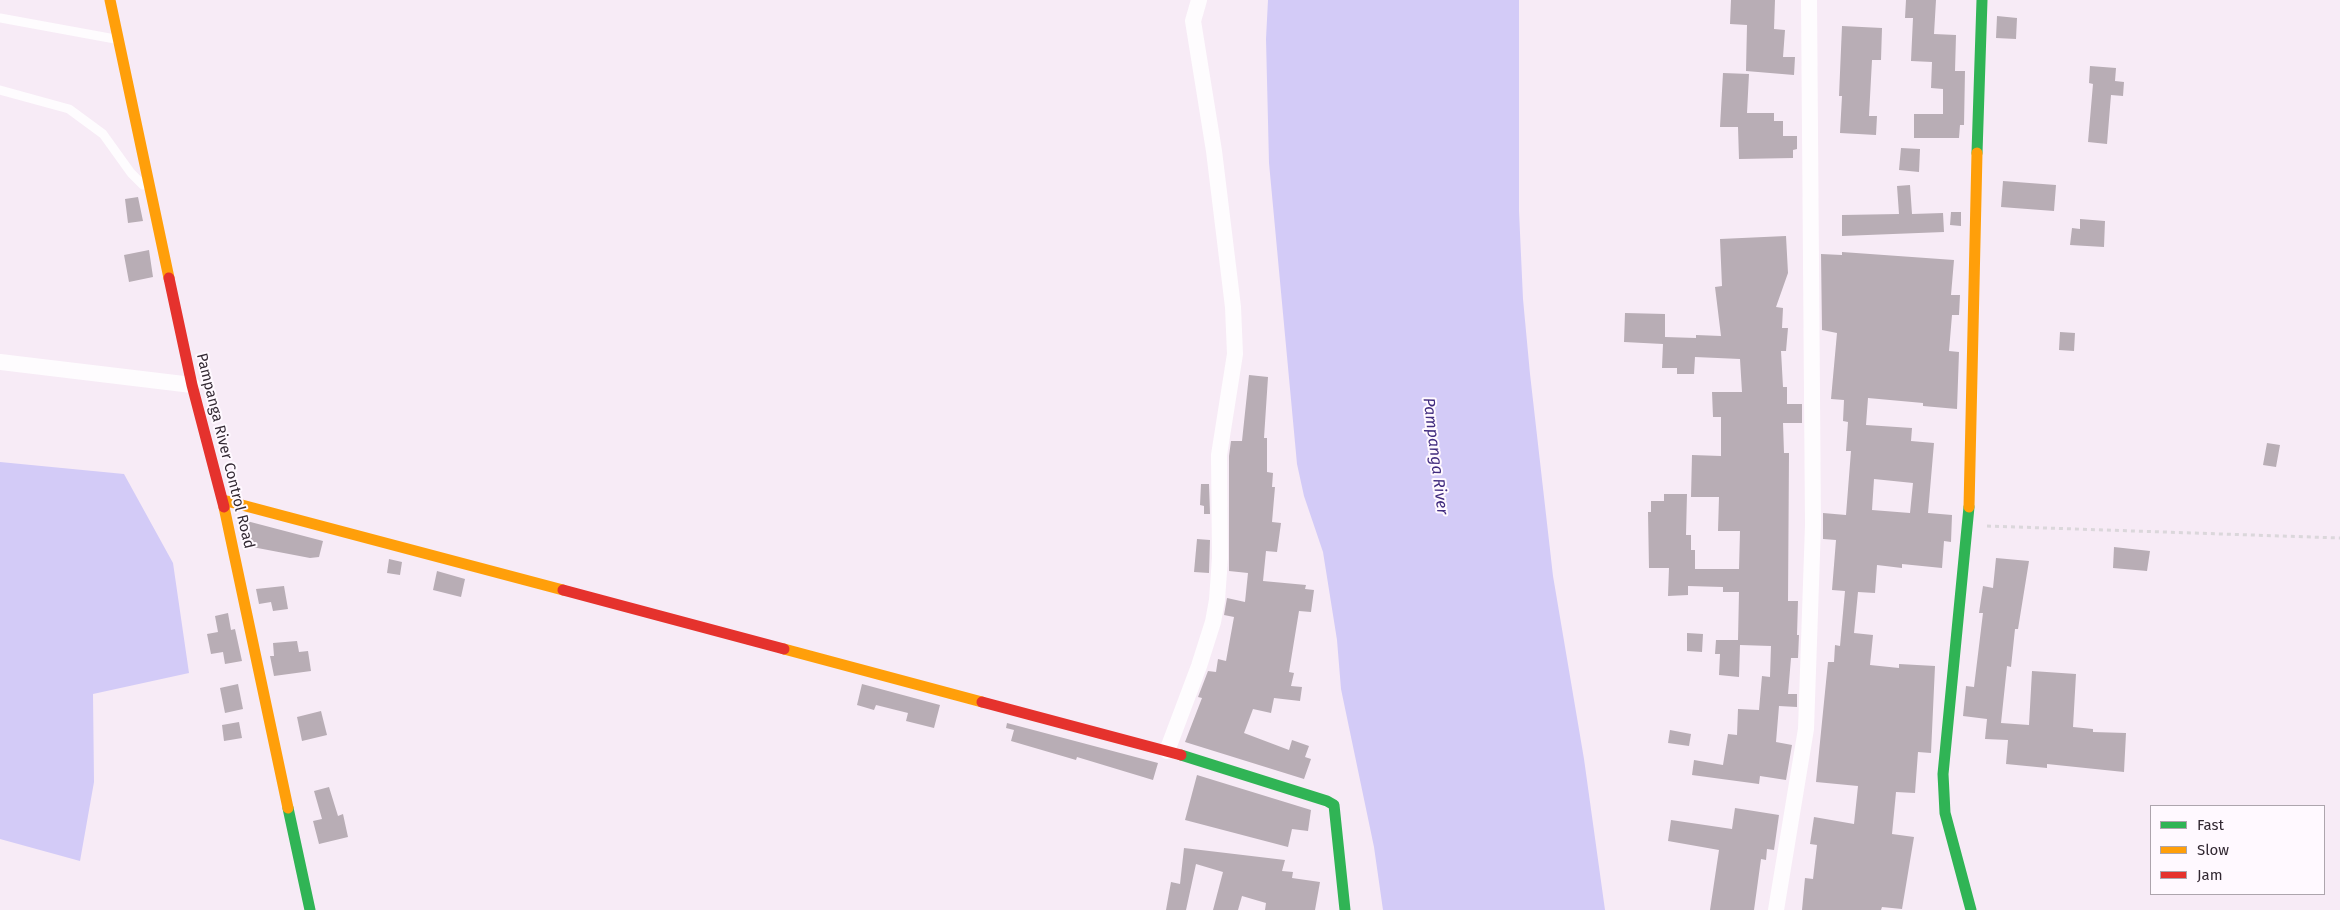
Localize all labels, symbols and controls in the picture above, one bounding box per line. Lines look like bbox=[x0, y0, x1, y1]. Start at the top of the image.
street label: Pampanga River Control Road bbox=[192, 351, 258, 551]
water label: Pampanga River bbox=[1418, 396, 1452, 516]
legend bbox=[2150, 805, 2325, 895]
text: Fast bbox=[2197, 816, 2224, 834]
text: Slow bbox=[2197, 841, 2229, 859]
text: Jam bbox=[2197, 866, 2223, 884]

